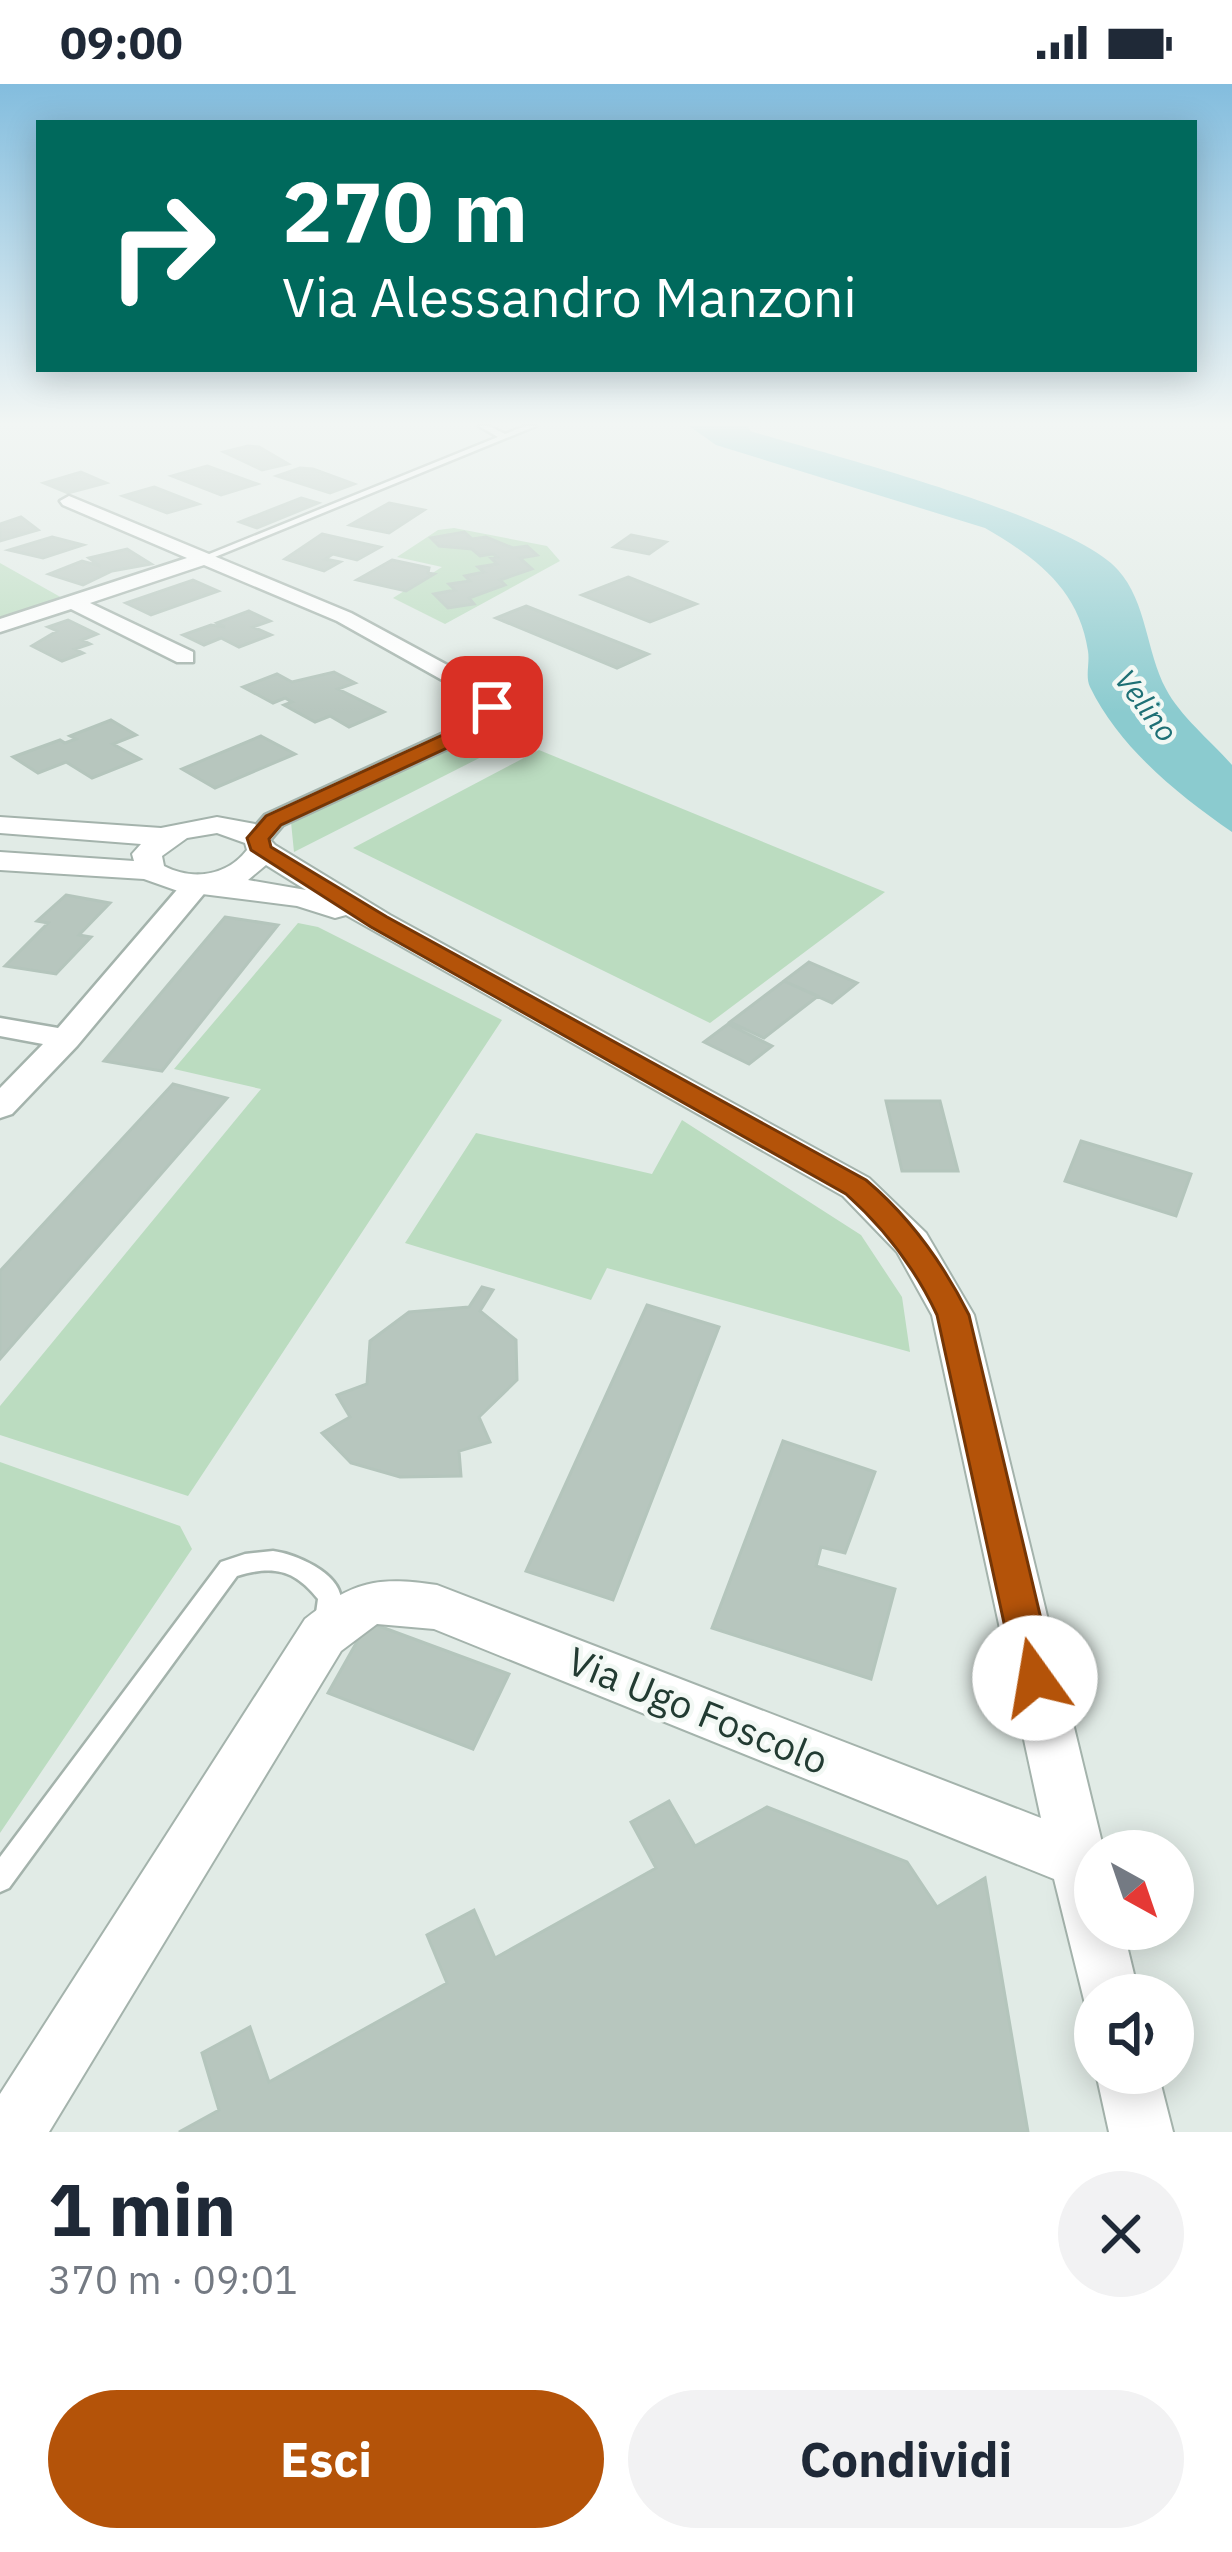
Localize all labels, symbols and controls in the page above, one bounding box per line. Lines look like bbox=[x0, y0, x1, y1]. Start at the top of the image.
text: 09:00 bbox=[60, 13, 183, 71]
text: 270 m bbox=[282, 156, 528, 265]
icon: right bbox=[84, 168, 240, 324]
text: Via Alessandro Manzoni bbox=[282, 262, 857, 332]
pin bbox=[441, 656, 543, 758]
water label: Velino bbox=[1107, 661, 1187, 749]
icon: arrive bbox=[459, 674, 525, 740]
position arrow bbox=[972, 1615, 1098, 1741]
street label: Via Ugo Foscolo bbox=[560, 1635, 836, 1785]
north arrow bbox=[1074, 1830, 1194, 1950]
map controls bbox=[1074, 1830, 1194, 2094]
button: sound bbox=[1074, 1974, 1194, 2094]
text: 1 min bbox=[48, 2162, 236, 2256]
button: close bbox=[1058, 2171, 1184, 2297]
text: 370 m · 09:01 bbox=[48, 2254, 298, 2305]
button: Esci bbox=[48, 2390, 604, 2528]
button: Condividi bbox=[628, 2390, 1184, 2528]

